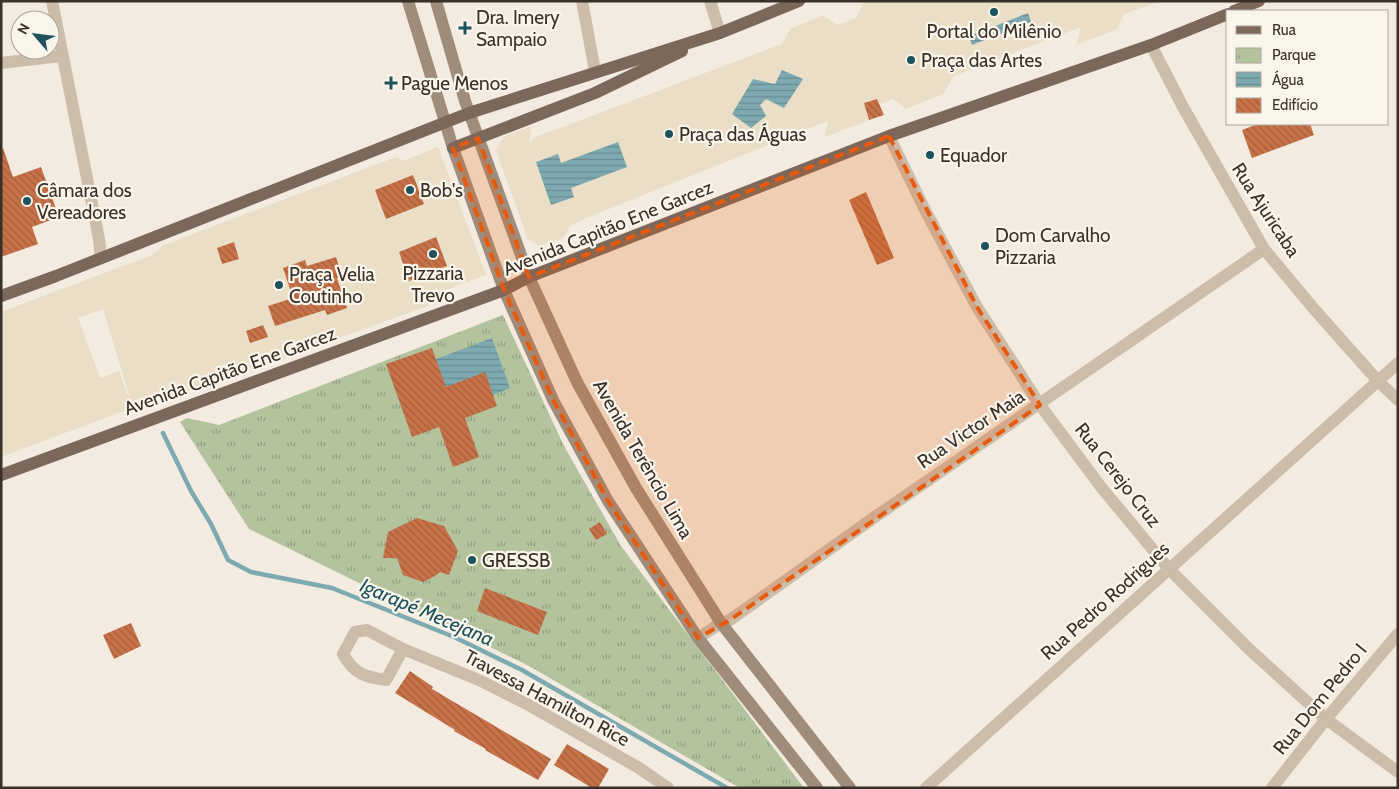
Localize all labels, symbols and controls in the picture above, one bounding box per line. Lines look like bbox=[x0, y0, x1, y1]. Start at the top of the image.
place label: Dra. Imery Sampaio bbox=[476, 6, 560, 51]
marker: Portal do Milênio bbox=[988, 6, 1000, 18]
north arrow bbox=[10, 10, 60, 60]
legend bbox=[1226, 10, 1389, 125]
text: N bbox=[13, 20, 34, 37]
place label: Portal do Milênio bbox=[926, 20, 1062, 43]
marker: Dra. Imery Sampaio bbox=[458, 21, 472, 35]
text: Rua bbox=[1272, 21, 1297, 39]
text: Parque bbox=[1272, 46, 1316, 64]
place label: Praça das Artes bbox=[921, 49, 1042, 72]
marker: Praça das Artes bbox=[905, 54, 917, 66]
text: Água bbox=[1272, 70, 1304, 89]
place label: Pague Menos bbox=[401, 72, 508, 95]
marker: Pague Menos bbox=[385, 77, 397, 89]
text: Edifício bbox=[1272, 96, 1318, 114]
place label: Praça das Águas bbox=[679, 122, 807, 146]
marker: Praça das Águas bbox=[663, 128, 675, 140]
place label: Equador bbox=[940, 144, 1007, 167]
marker: Equador bbox=[924, 149, 936, 161]
street label: Rua Ajuricaba bbox=[1227, 159, 1305, 261]
street label: Avenida Capitão Ene Garcez bbox=[500, 175, 716, 281]
place label: Câmara dos Vereadores bbox=[37, 179, 132, 224]
place label: Bob's bbox=[420, 179, 463, 202]
marker: Bob's bbox=[404, 184, 416, 196]
marker: Câmara dos Vereadores bbox=[21, 195, 33, 207]
place label: Dom Carvalho Pizzaria bbox=[995, 224, 1111, 269]
marker: Dom Carvalho Pizzaria bbox=[979, 240, 991, 252]
marker: Pizzaria Trevo bbox=[427, 248, 439, 260]
place label: Pizzaria Trevo bbox=[403, 262, 463, 307]
place label: Praça Velia Coutinho bbox=[289, 263, 375, 308]
marker: Praça Velia Coutinho bbox=[273, 279, 285, 291]
street label: Avenida Capitão Ene Garcez bbox=[121, 322, 339, 420]
street label: Avenida Terêncio Lima bbox=[588, 375, 698, 543]
street label: Rua Victor Maia bbox=[913, 385, 1029, 473]
street label: Rua Cerejo Cruz bbox=[1070, 418, 1166, 532]
street label: Rua Pedro Rodrigues bbox=[1036, 537, 1174, 665]
place label: GRESSB bbox=[482, 549, 550, 572]
marker: GRESSB bbox=[466, 554, 478, 566]
water label: Igarapé Mecejana bbox=[357, 573, 497, 651]
street label: Rua Dom Pedro I bbox=[1268, 639, 1372, 759]
street label: Travessa Hamilton Rice bbox=[460, 645, 634, 751]

